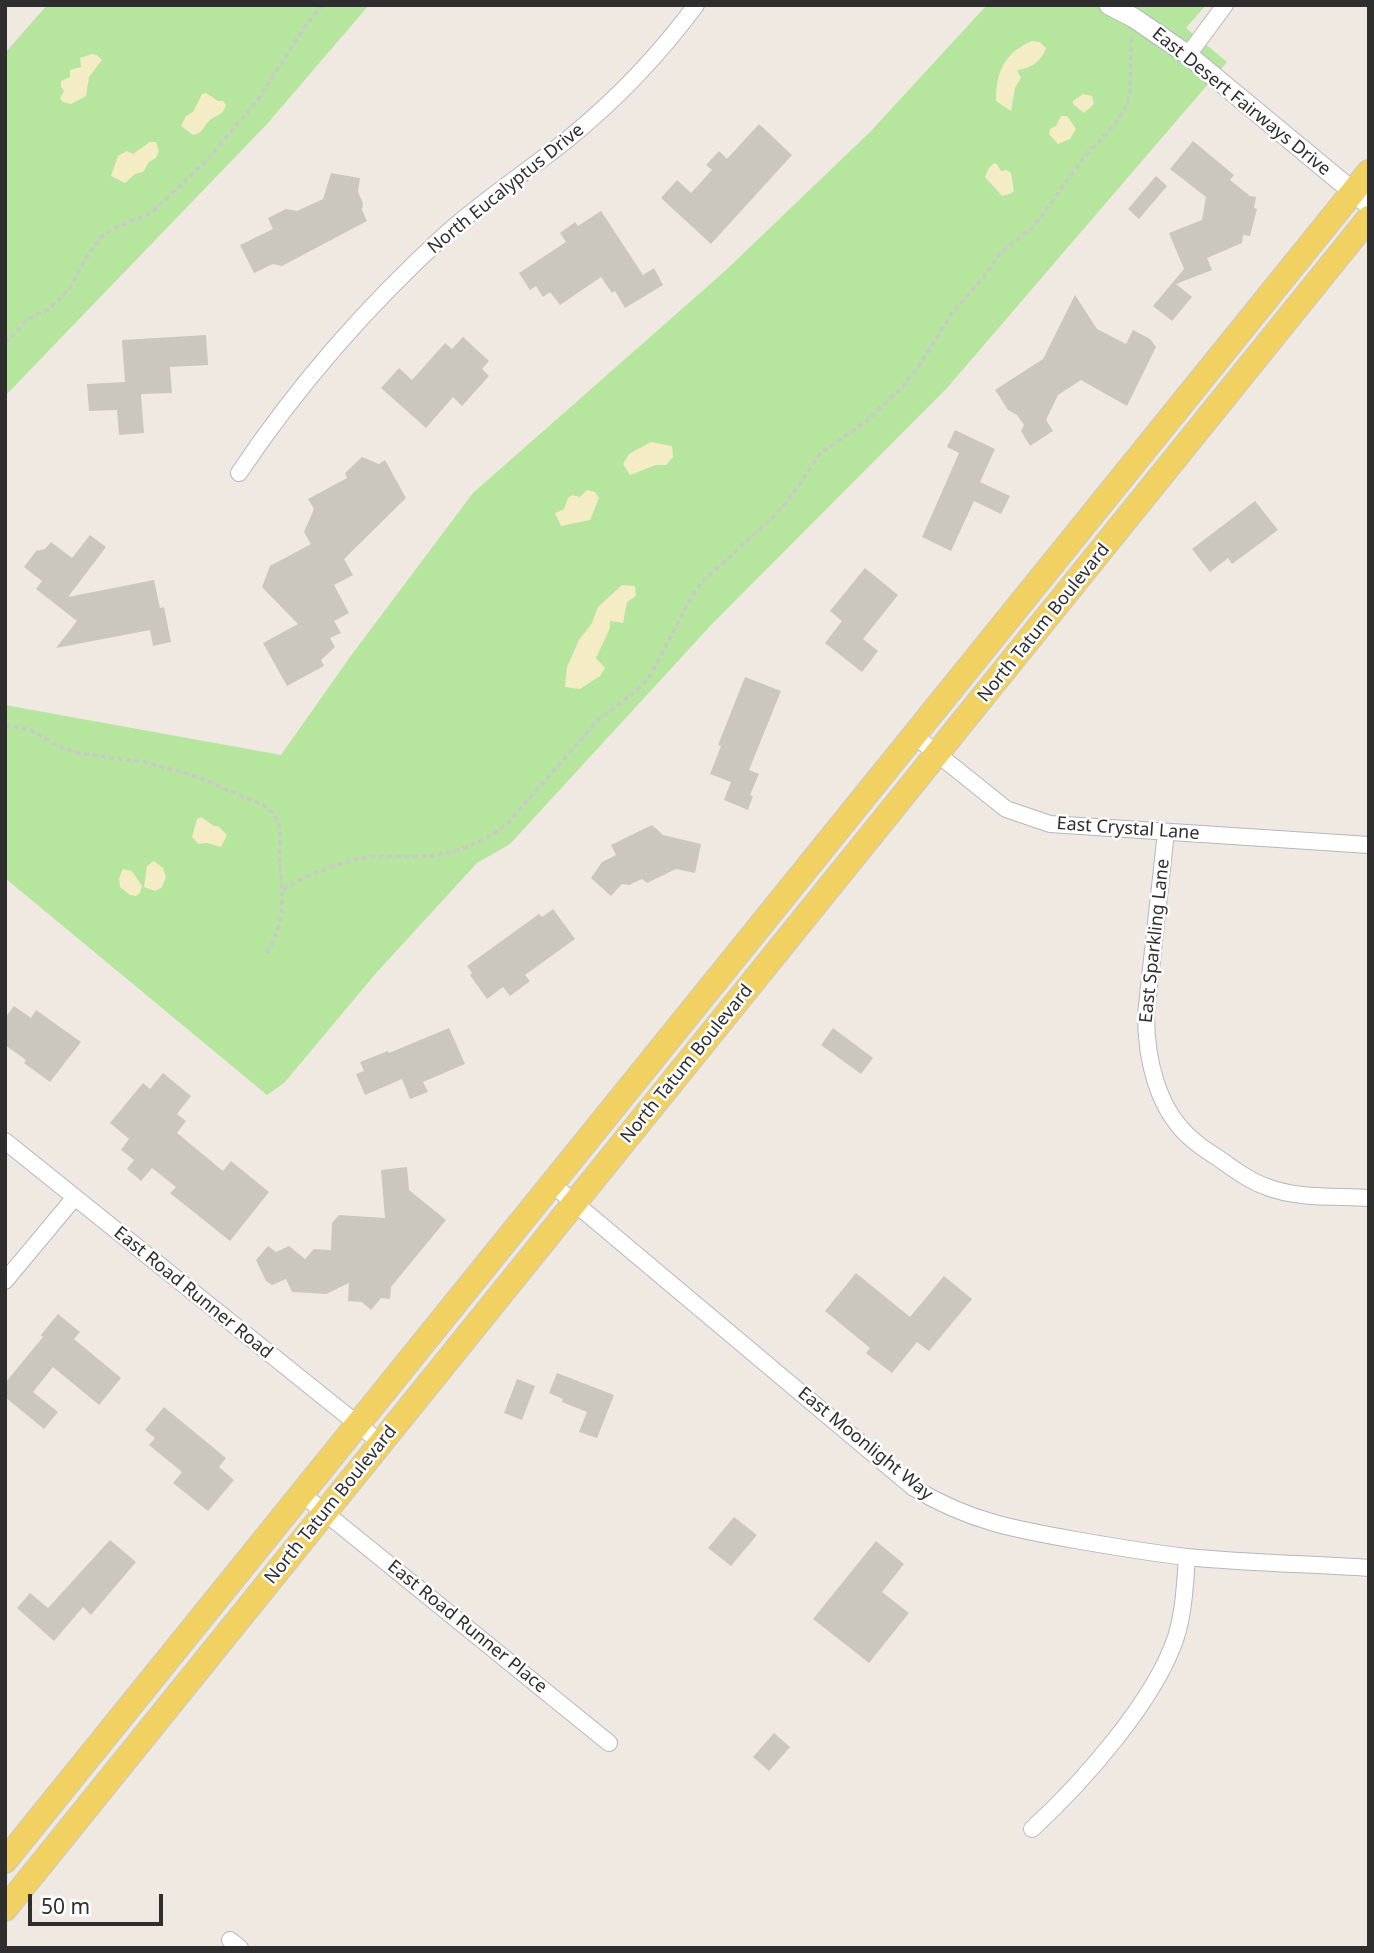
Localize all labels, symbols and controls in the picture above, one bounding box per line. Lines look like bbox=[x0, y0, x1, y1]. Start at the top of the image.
street label: East Desert Fairways Drive bbox=[1147, 23, 1335, 181]
street label: North Eucalyptus Drive bbox=[424, 119, 588, 259]
street label: North Tatum Boulevard bbox=[973, 539, 1115, 707]
street label: East Crystal Lane bbox=[1056, 813, 1200, 845]
street label: East Sparkling Lane bbox=[1136, 858, 1174, 1024]
street label: North Tatum Boulevard bbox=[616, 980, 758, 1148]
street label: East Road Runner Road bbox=[109, 1222, 277, 1364]
street label: East Moonlight Way bbox=[793, 1383, 937, 1505]
street label: North Tatum Boulevard bbox=[260, 1421, 402, 1589]
street label: East Road Runner Place bbox=[383, 1556, 551, 1698]
scale bar bbox=[32, 1880, 166, 1924]
text: 50 m bbox=[41, 1892, 90, 1920]

